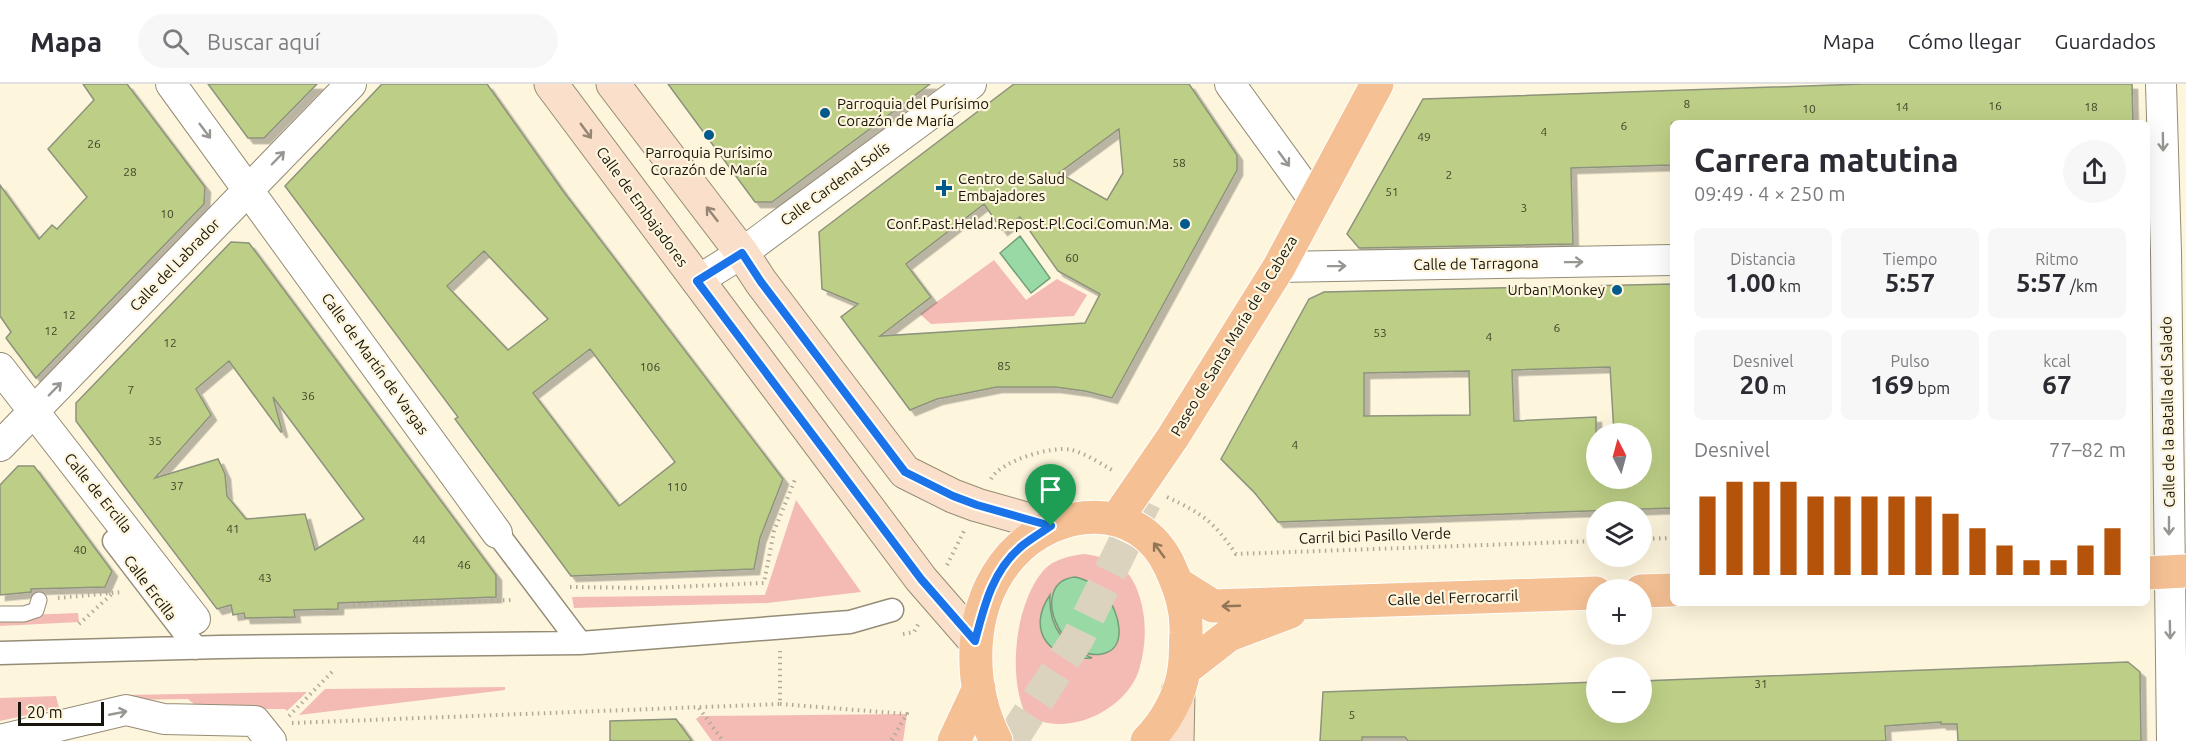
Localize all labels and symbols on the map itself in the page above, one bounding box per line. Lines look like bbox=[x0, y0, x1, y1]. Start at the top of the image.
place label: Parroquia del Purísimo Corazón de María bbox=[837, 95, 989, 129]
house number: 8 bbox=[1684, 97, 1691, 110]
house number: 16 bbox=[1988, 99, 2002, 112]
house number: 14 bbox=[1895, 100, 1909, 113]
house number: 18 bbox=[2084, 100, 2098, 113]
house number: 10 bbox=[1802, 102, 1816, 115]
marker: Parroquia del Purísimo Corazón de María bbox=[818, 106, 832, 120]
house number: 6 bbox=[1621, 119, 1628, 132]
one-way arrow bbox=[199, 123, 212, 139]
one-way arrow bbox=[579, 123, 592, 139]
house number: 4 bbox=[1541, 125, 1548, 138]
marker: Parroquia Purísimo Corazón de María bbox=[702, 128, 716, 142]
house number: 49 bbox=[1417, 130, 1431, 143]
one-way arrow bbox=[2157, 132, 2169, 152]
house number: 26 bbox=[87, 137, 101, 150]
street label: Calle Cardenal Solís bbox=[777, 138, 892, 229]
street label: Calle de Embajadores bbox=[593, 143, 692, 270]
place label: Parroquia Purísimo Corazón de María bbox=[645, 144, 773, 178]
one-way arrow bbox=[271, 151, 286, 166]
one-way arrow bbox=[1278, 151, 1290, 167]
house number: 58 bbox=[1172, 156, 1186, 169]
house number: 28 bbox=[123, 165, 137, 178]
house number: 2 bbox=[1446, 168, 1452, 181]
place label: Centro de Salud Embajadores bbox=[958, 170, 1065, 204]
marker: Centro de Salud Embajadores bbox=[935, 179, 953, 197]
house number: 51 bbox=[1385, 185, 1399, 198]
house number: 3 bbox=[1521, 201, 1527, 214]
one-way arrow bbox=[705, 206, 718, 222]
house number: 10 bbox=[160, 207, 174, 220]
street label: Calle del Labrador bbox=[126, 215, 223, 314]
place label: Conf.Past.Helad.Repost.Pl.Coci.Comun.Ma. bbox=[886, 215, 1173, 232]
marker: Conf.Past.Helad.Repost.Pl.Coci.Comun.Ma. bbox=[1178, 217, 1192, 231]
street label: Paseo de Santa María de la Cabeza bbox=[1167, 233, 1300, 439]
house number: 60 bbox=[1065, 251, 1079, 264]
street label: Calle de Tarragona bbox=[1413, 254, 1539, 273]
one-way arrow bbox=[1564, 256, 1584, 268]
one-way arrow bbox=[1327, 260, 1347, 272]
place label: Urban Monkey bbox=[1507, 281, 1605, 298]
marker: Urban Monkey bbox=[1610, 283, 1624, 297]
street label: Calle de Martín de Vargas bbox=[318, 290, 433, 438]
house number: 12 bbox=[62, 308, 76, 321]
street label: Calle de la Batalla del Salado bbox=[2157, 316, 2178, 508]
house number: 6 bbox=[1554, 321, 1561, 334]
house number: 12 bbox=[44, 324, 58, 337]
house number: 53 bbox=[1373, 326, 1387, 339]
house number: 4 bbox=[1486, 330, 1493, 343]
house number: 12 bbox=[163, 336, 177, 349]
house number: 85 bbox=[997, 359, 1011, 372]
house number: 106 bbox=[640, 360, 660, 373]
one-way arrow bbox=[48, 381, 62, 396]
house number: 7 bbox=[128, 383, 134, 396]
house number: 36 bbox=[301, 389, 315, 402]
north arrow bbox=[1586, 423, 1652, 489]
house number: 35 bbox=[148, 434, 162, 447]
house number: 4 bbox=[1292, 438, 1299, 451]
street label: Calle de Ercilla bbox=[61, 450, 136, 536]
pin bbox=[1025, 464, 1076, 526]
house number: 37 bbox=[170, 479, 184, 492]
house number: 110 bbox=[667, 480, 687, 493]
one-way arrow bbox=[2163, 516, 2175, 536]
house number: 41 bbox=[226, 522, 240, 535]
street label: Carril bici Pasillo Verde bbox=[1298, 524, 1452, 547]
house number: 44 bbox=[412, 533, 426, 546]
house number: 40 bbox=[73, 543, 87, 556]
one-way arrow bbox=[1153, 543, 1166, 559]
street label: Calle Ercilla bbox=[120, 552, 180, 623]
house number: 46 bbox=[457, 558, 471, 571]
house number: 43 bbox=[258, 571, 272, 584]
street label: Calle del Ferrocarril bbox=[1387, 587, 1519, 608]
one-way arrow bbox=[1222, 600, 1242, 611]
one-way arrow bbox=[2164, 620, 2176, 640]
house number: 31 bbox=[1754, 677, 1768, 690]
scale bar bbox=[18, 699, 104, 726]
one-way arrow bbox=[108, 707, 127, 718]
house number: 5 bbox=[1349, 708, 1355, 721]

